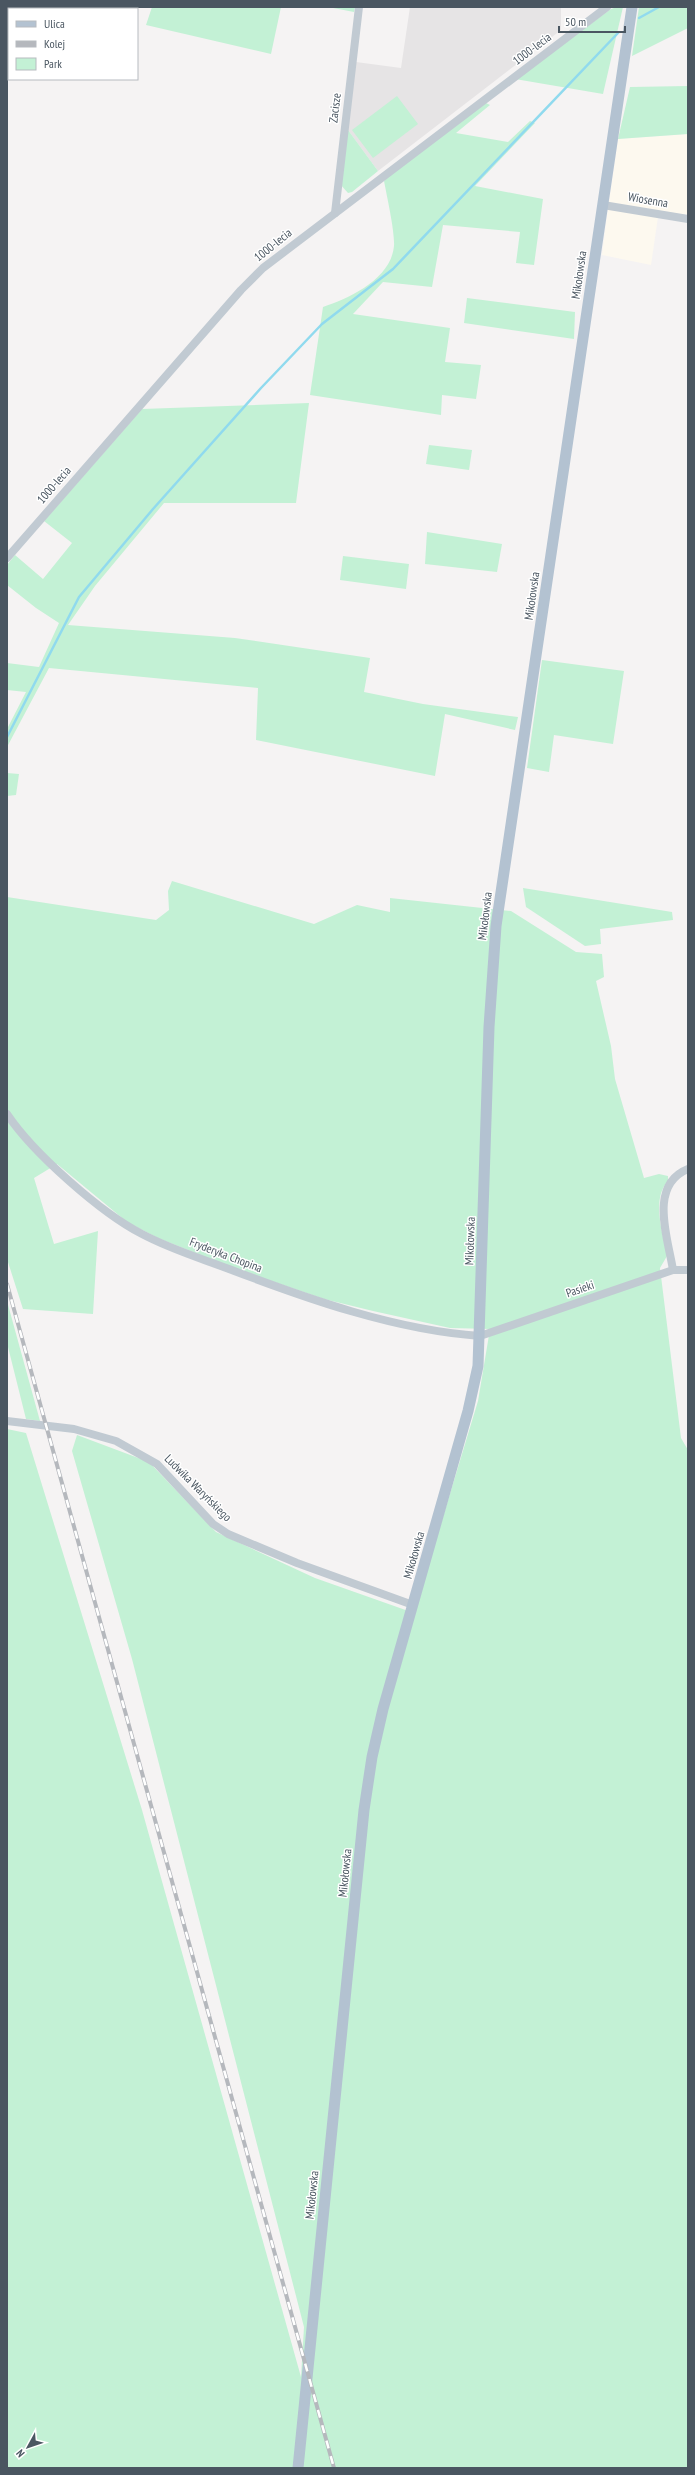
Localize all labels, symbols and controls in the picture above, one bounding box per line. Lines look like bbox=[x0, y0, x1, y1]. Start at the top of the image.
legend bbox=[8, 8, 138, 80]
scale bar bbox=[559, 8, 625, 34]
text: 50 m bbox=[565, 14, 586, 29]
text: Ulica bbox=[44, 16, 65, 31]
street label: 1000-lecia bbox=[509, 29, 554, 68]
text: Kolej bbox=[44, 36, 65, 51]
text: Park bbox=[44, 56, 62, 71]
street label: Zacisze bbox=[325, 92, 344, 124]
street label: Wiosenna bbox=[627, 189, 669, 210]
street label: 1000-lecia bbox=[251, 225, 295, 264]
street label: Mikołowska bbox=[568, 250, 589, 300]
street label: 1000-lecia bbox=[33, 463, 74, 506]
street label: Mikołowska bbox=[521, 571, 542, 621]
street label: Mikołowska bbox=[474, 891, 495, 941]
street label: Mikołowska bbox=[461, 1216, 478, 1265]
street label: Fryderyka Chopina bbox=[188, 1234, 265, 1275]
street label: Pasieki bbox=[564, 1277, 596, 1300]
street label: Ludwika Waryńskiego bbox=[162, 1451, 235, 1524]
street label: Mikołowska bbox=[400, 1529, 427, 1580]
street label: Mikołowska bbox=[335, 1848, 355, 1898]
street label: Mikołowska bbox=[302, 2170, 322, 2220]
north arrow bbox=[8, 2427, 48, 2467]
text: N bbox=[13, 2447, 28, 2460]

